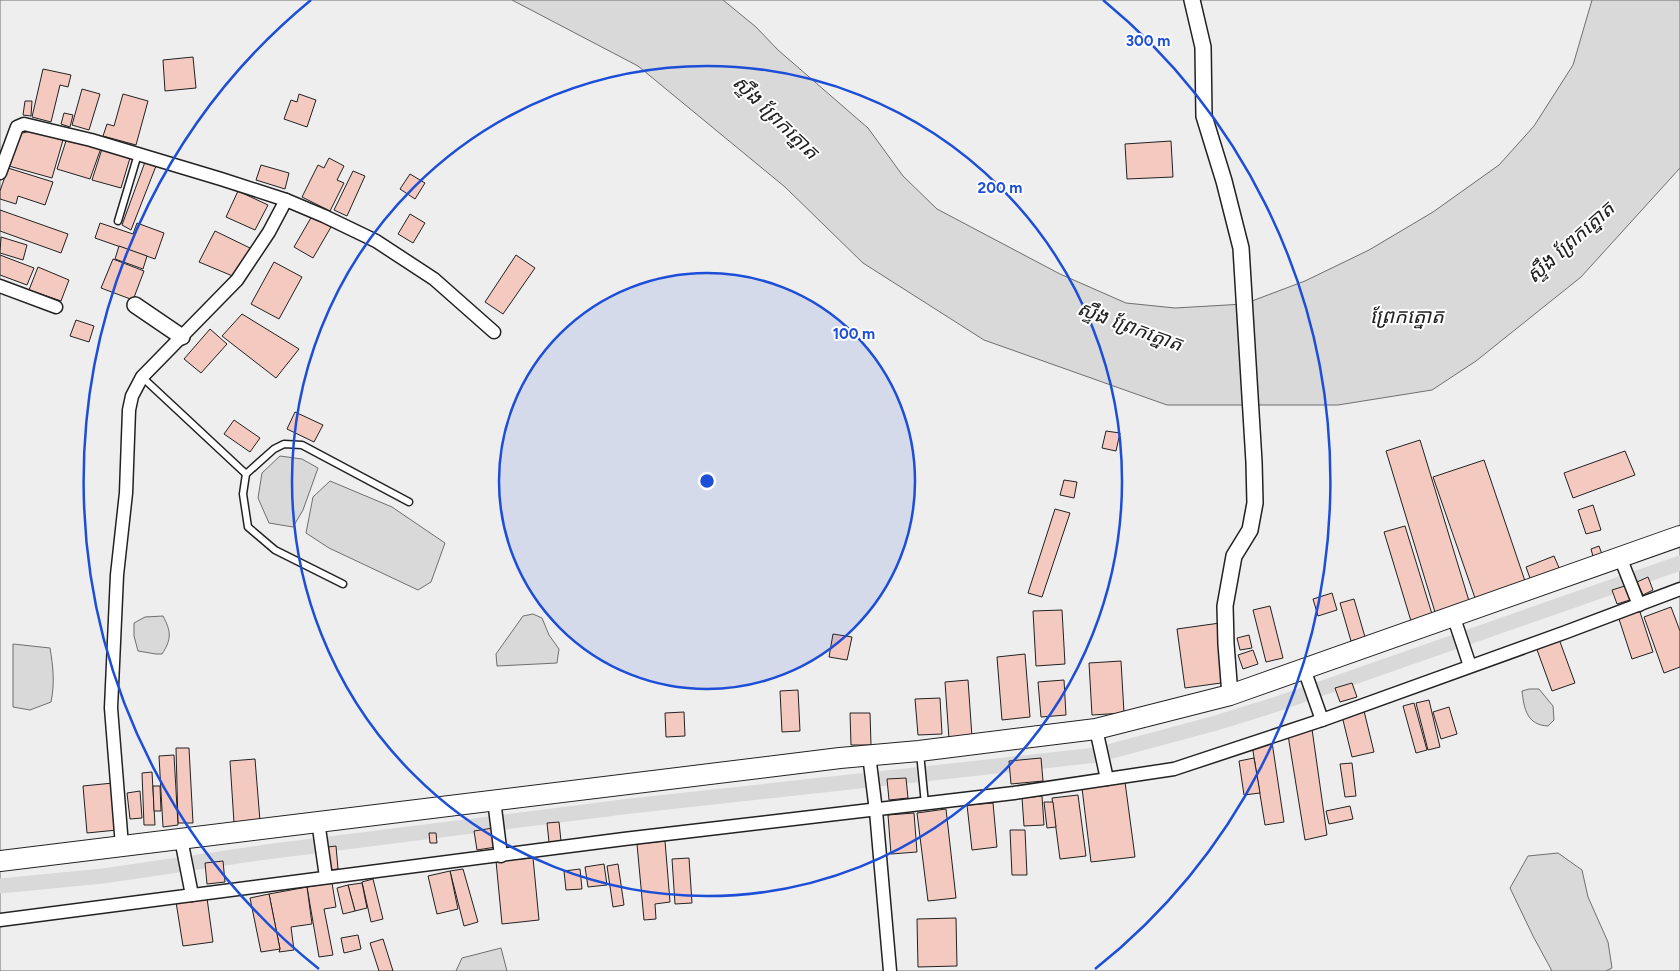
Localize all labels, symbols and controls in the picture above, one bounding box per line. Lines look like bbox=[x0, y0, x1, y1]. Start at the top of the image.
text: 300 m bbox=[1126, 32, 1170, 50]
water label: ស្ទឹង ព្រែកត្នោត bbox=[728, 70, 825, 165]
text: 200 m bbox=[978, 179, 1022, 197]
water label: ស្ទឹង ព្រែកត្នោត bbox=[1521, 195, 1620, 288]
water label: ស្ទឹង ព្រែកត្នោត bbox=[1074, 296, 1187, 357]
water label: ព្រែកត្នោត bbox=[1370, 304, 1445, 329]
text: 100 m bbox=[833, 325, 875, 343]
centre of rings bbox=[698, 472, 716, 490]

